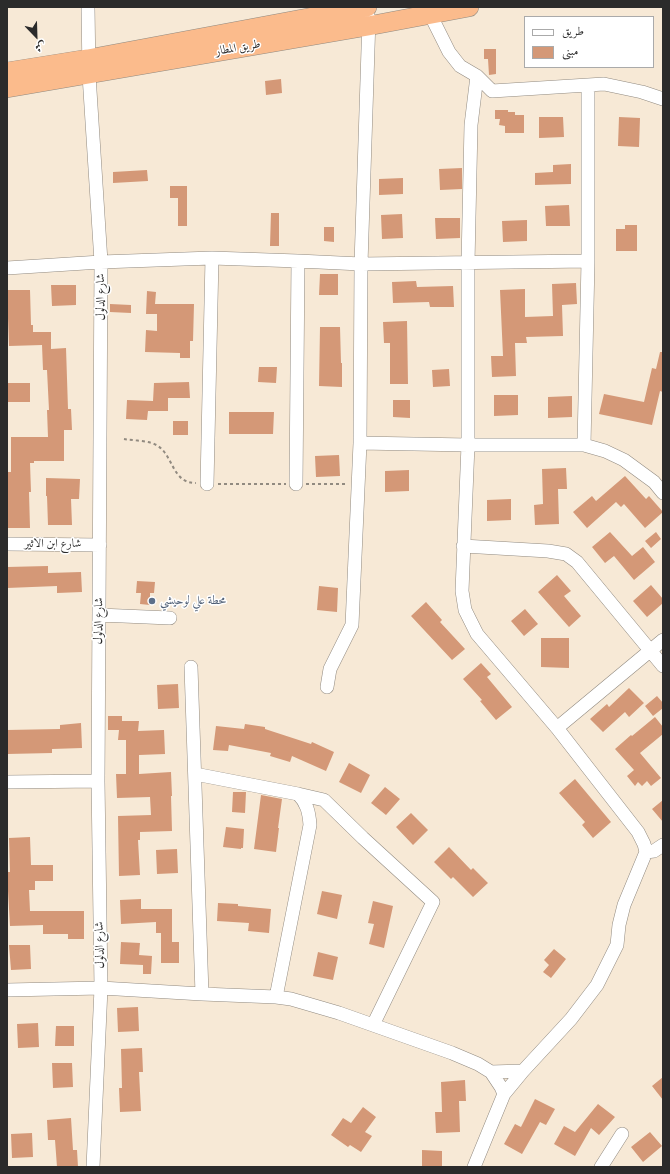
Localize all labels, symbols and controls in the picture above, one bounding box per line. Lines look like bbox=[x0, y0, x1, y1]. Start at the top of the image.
north arrow bbox=[16, 16, 56, 56]
legend bbox=[524, 16, 654, 68]
text: طريق bbox=[562, 22, 584, 39]
street label: طريق المطار bbox=[214, 37, 262, 59]
text: ش bbox=[33, 38, 49, 57]
text: مبنى bbox=[562, 42, 578, 59]
street label: شارع الدلول bbox=[94, 273, 108, 321]
street label: شارع ابن الاثير bbox=[25, 537, 81, 551]
place label: محطة علي لوحيشي bbox=[160, 594, 226, 608]
marker: محطة علي لوحيشي bbox=[147, 596, 157, 606]
street label: شارع الدلول bbox=[91, 597, 107, 645]
street label: شارع الدلول bbox=[92, 921, 108, 969]

